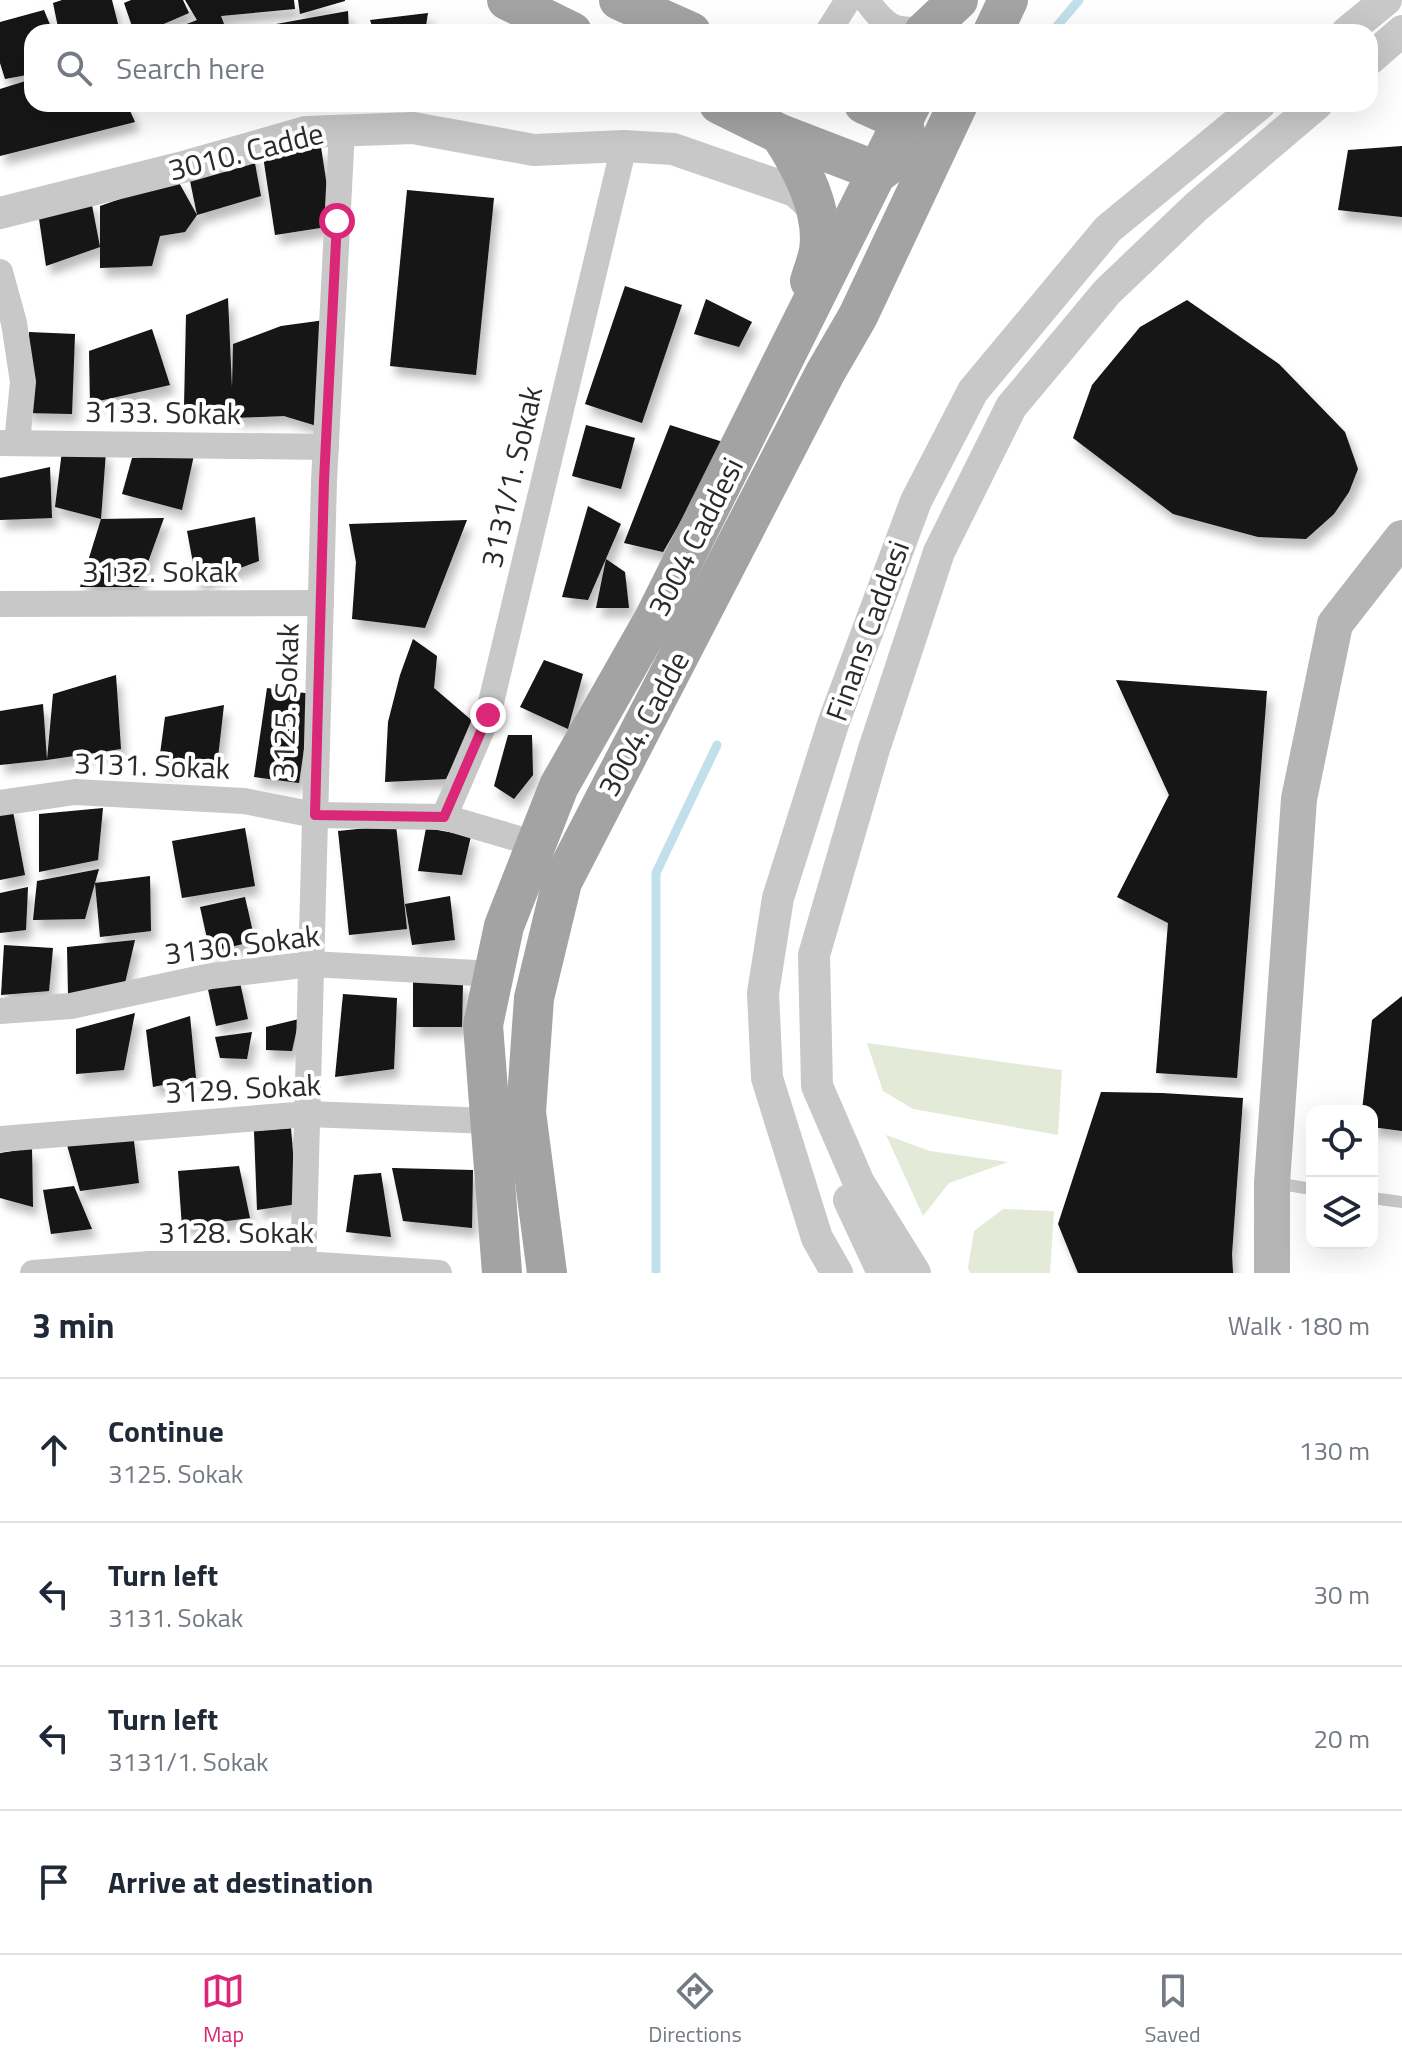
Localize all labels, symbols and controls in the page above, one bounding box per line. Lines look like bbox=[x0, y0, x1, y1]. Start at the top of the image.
search box bbox=[24, 24, 1378, 112]
text: Search here bbox=[116, 45, 265, 91]
icon: search bbox=[52, 46, 96, 90]
street label: 3010. Cadde bbox=[163, 110, 328, 193]
route start bbox=[319, 203, 355, 239]
street label: 3131/1. Sokak bbox=[468, 381, 554, 572]
street label: 3133. Sokak bbox=[85, 388, 241, 436]
street label: 3004 Caddesi bbox=[635, 449, 755, 624]
street label: Finans Caddesi bbox=[813, 534, 921, 727]
street label: 3132. Sokak bbox=[82, 548, 238, 594]
street label: 3125. Sokak bbox=[259, 622, 311, 780]
street label: 3004. Cadde bbox=[586, 643, 701, 804]
route end bbox=[470, 697, 506, 733]
street label: 3131. Sokak bbox=[73, 739, 231, 791]
street label: 3130. Sokak bbox=[162, 912, 322, 976]
street label: 3129. Sokak bbox=[164, 1061, 322, 1115]
map controls bbox=[1306, 1105, 1378, 1249]
button: locate bbox=[1306, 1105, 1378, 1177]
button: layers bbox=[1306, 1177, 1378, 1249]
street label: 3128. Sokak bbox=[158, 1209, 314, 1255]
text: 3 min bbox=[32, 1299, 115, 1351]
text: Walk · 180 m bbox=[1228, 1306, 1370, 1345]
text: Continue bbox=[108, 1408, 224, 1454]
icon: ahead bbox=[32, 1428, 76, 1472]
text: 130 m bbox=[1299, 1431, 1370, 1470]
text: 3125. Sokak bbox=[108, 1454, 243, 1493]
text: Turn left bbox=[108, 1552, 218, 1598]
icon: left bbox=[32, 1572, 76, 1616]
text: 30 m bbox=[1313, 1575, 1370, 1614]
text: 3131. Sokak bbox=[108, 1598, 243, 1637]
text: Turn left bbox=[108, 1696, 218, 1742]
icon: left bbox=[32, 1716, 76, 1760]
text: 20 m bbox=[1313, 1719, 1370, 1758]
text: 3131/1. Sokak bbox=[108, 1742, 269, 1781]
text: Arrive at destination bbox=[108, 1859, 373, 1905]
icon: arrive bbox=[32, 1860, 76, 1904]
tab: Map bbox=[201, 1969, 245, 2051]
tab: Directions bbox=[648, 1969, 742, 2051]
tab: Saved bbox=[1145, 1969, 1201, 2051]

